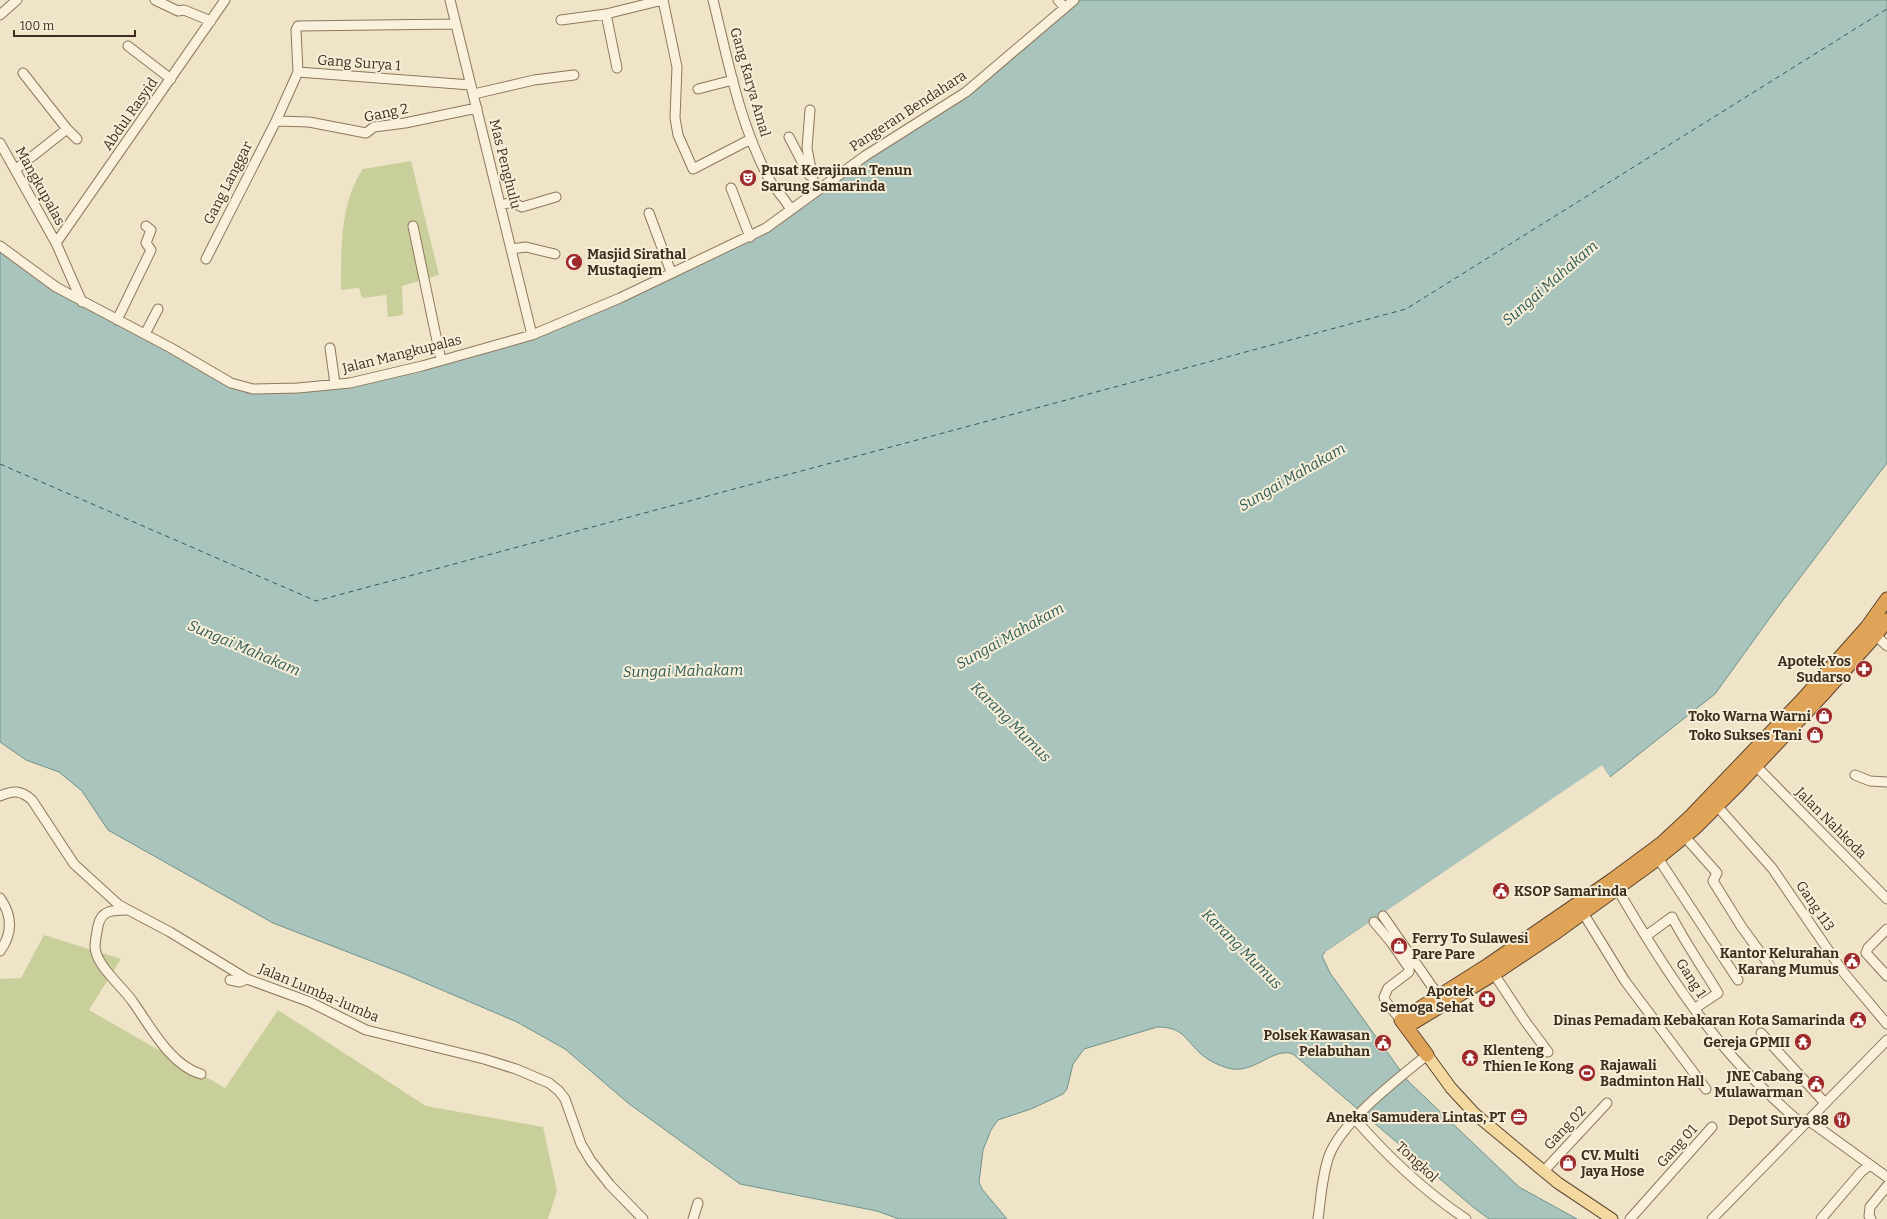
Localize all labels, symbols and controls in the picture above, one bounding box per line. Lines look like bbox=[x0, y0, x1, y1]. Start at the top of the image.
scale bar bbox=[14, 12, 135, 38]
text: 100 m bbox=[20, 19, 55, 33]
street label: Gang Karya Amal bbox=[726, 25, 774, 139]
street label: Gang Surya 1 bbox=[317, 52, 402, 74]
street label: Pangeran Bendahara bbox=[846, 67, 970, 155]
street label: Abdul Rasyid bbox=[99, 75, 161, 153]
street label: Gang 2 bbox=[362, 100, 410, 126]
street label: Mas Penghulu bbox=[486, 117, 524, 211]
street label: Gang Langgar bbox=[200, 139, 256, 227]
street label: Mangkupalas bbox=[11, 144, 69, 228]
place label: Pusat Kerajinan Tenun Sarung Samarinda bbox=[761, 162, 912, 195]
theatre icon: Pusat Kerajinan Tenun Sarung Samarinda bbox=[738, 168, 758, 188]
water label: Sungai Mahakam bbox=[1499, 237, 1601, 329]
place label: Masjid Sirathal Mustaqiem bbox=[587, 246, 687, 279]
mosque icon: Masjid Sirathal Mustaqiem bbox=[564, 252, 584, 272]
street label: Jalan Mangkupalas bbox=[340, 331, 463, 377]
water label: Sungai Mahakam bbox=[1235, 439, 1349, 515]
water label: Sungai Mahakam bbox=[953, 599, 1067, 673]
water label: Sungai Mahakam bbox=[185, 616, 303, 680]
place label: Apotek Yos Sudarso bbox=[1778, 653, 1851, 686]
pharmacy icon: Apotek Yos Sudarso bbox=[1854, 659, 1874, 679]
water label: Sungai Mahakam bbox=[623, 661, 743, 681]
water label: Karang Mumus bbox=[967, 678, 1055, 766]
shop icon: Toko Warna Warni bbox=[1814, 706, 1834, 726]
place label: Toko Warna Warni bbox=[1688, 708, 1812, 725]
shop icon: Toko Sukses Tani bbox=[1805, 725, 1825, 745]
place label: Toko Sukses Tani bbox=[1689, 727, 1803, 744]
street label: Jalan Nahkoda bbox=[1791, 783, 1870, 862]
street label: Gang 113 bbox=[1792, 878, 1838, 934]
public building icon: KSOP Samarinda bbox=[1491, 881, 1511, 901]
place label: KSOP Samarinda bbox=[1514, 883, 1627, 900]
water label: Karang Mumus bbox=[1198, 905, 1286, 993]
place label: Ferry To Sulawesi Pare Pare bbox=[1412, 930, 1529, 963]
shop icon: Ferry To Sulawesi Pare Pare bbox=[1389, 936, 1409, 956]
place label: Kantor Kelurahan Karang Mumus bbox=[1720, 945, 1839, 978]
public building icon: Kantor Kelurahan Karang Mumus bbox=[1842, 951, 1862, 971]
street label: Gang 1 bbox=[1672, 955, 1710, 1001]
street label: Jalan Lumba-lumba bbox=[256, 960, 382, 1026]
place label: Apotek Semoga Sehat bbox=[1380, 983, 1475, 1016]
pharmacy icon: Apotek Semoga Sehat bbox=[1477, 989, 1497, 1009]
public building icon: Dinas Pemadam Kebakaran Kota Samarinda bbox=[1848, 1010, 1868, 1030]
place label: Dinas Pemadam Kebakaran Kota Samarinda bbox=[1553, 1012, 1845, 1029]
place label: Polsek Kawasan Pelabuhan bbox=[1264, 1027, 1370, 1060]
temple icon: Gereja GPMII bbox=[1793, 1032, 1813, 1052]
public building icon: Polsek Kawasan Pelabuhan bbox=[1373, 1033, 1393, 1053]
place label: Gereja GPMII bbox=[1703, 1034, 1790, 1051]
place label: Klenteng Thien Ie Kong bbox=[1483, 1042, 1574, 1075]
temple icon: Klenteng Thien Ie Kong bbox=[1460, 1048, 1480, 1068]
place label: Rajawali Badminton Hall bbox=[1600, 1057, 1705, 1090]
sports icon: Rajawali Badminton Hall bbox=[1577, 1063, 1597, 1083]
place label: JNE Cabang Mulawarman bbox=[1714, 1068, 1803, 1101]
public building icon: JNE Cabang Mulawarman bbox=[1806, 1074, 1826, 1094]
street label: Gang 02 bbox=[1540, 1102, 1590, 1154]
office icon: Aneka Samudera Lintas, PT bbox=[1509, 1107, 1529, 1127]
place label: Aneka Samudera Lintas, PT bbox=[1326, 1109, 1506, 1126]
restaurant icon: Depot Surya 88 bbox=[1832, 1110, 1852, 1130]
place label: Depot Surya 88 bbox=[1728, 1112, 1829, 1129]
street label: Gang 01 bbox=[1653, 1121, 1701, 1171]
street label: Tongkol bbox=[1392, 1138, 1442, 1186]
place label: CV. Multi Jaya Hose bbox=[1580, 1147, 1645, 1180]
shop icon: CV. Multi Jaya Hose bbox=[1558, 1153, 1578, 1173]

